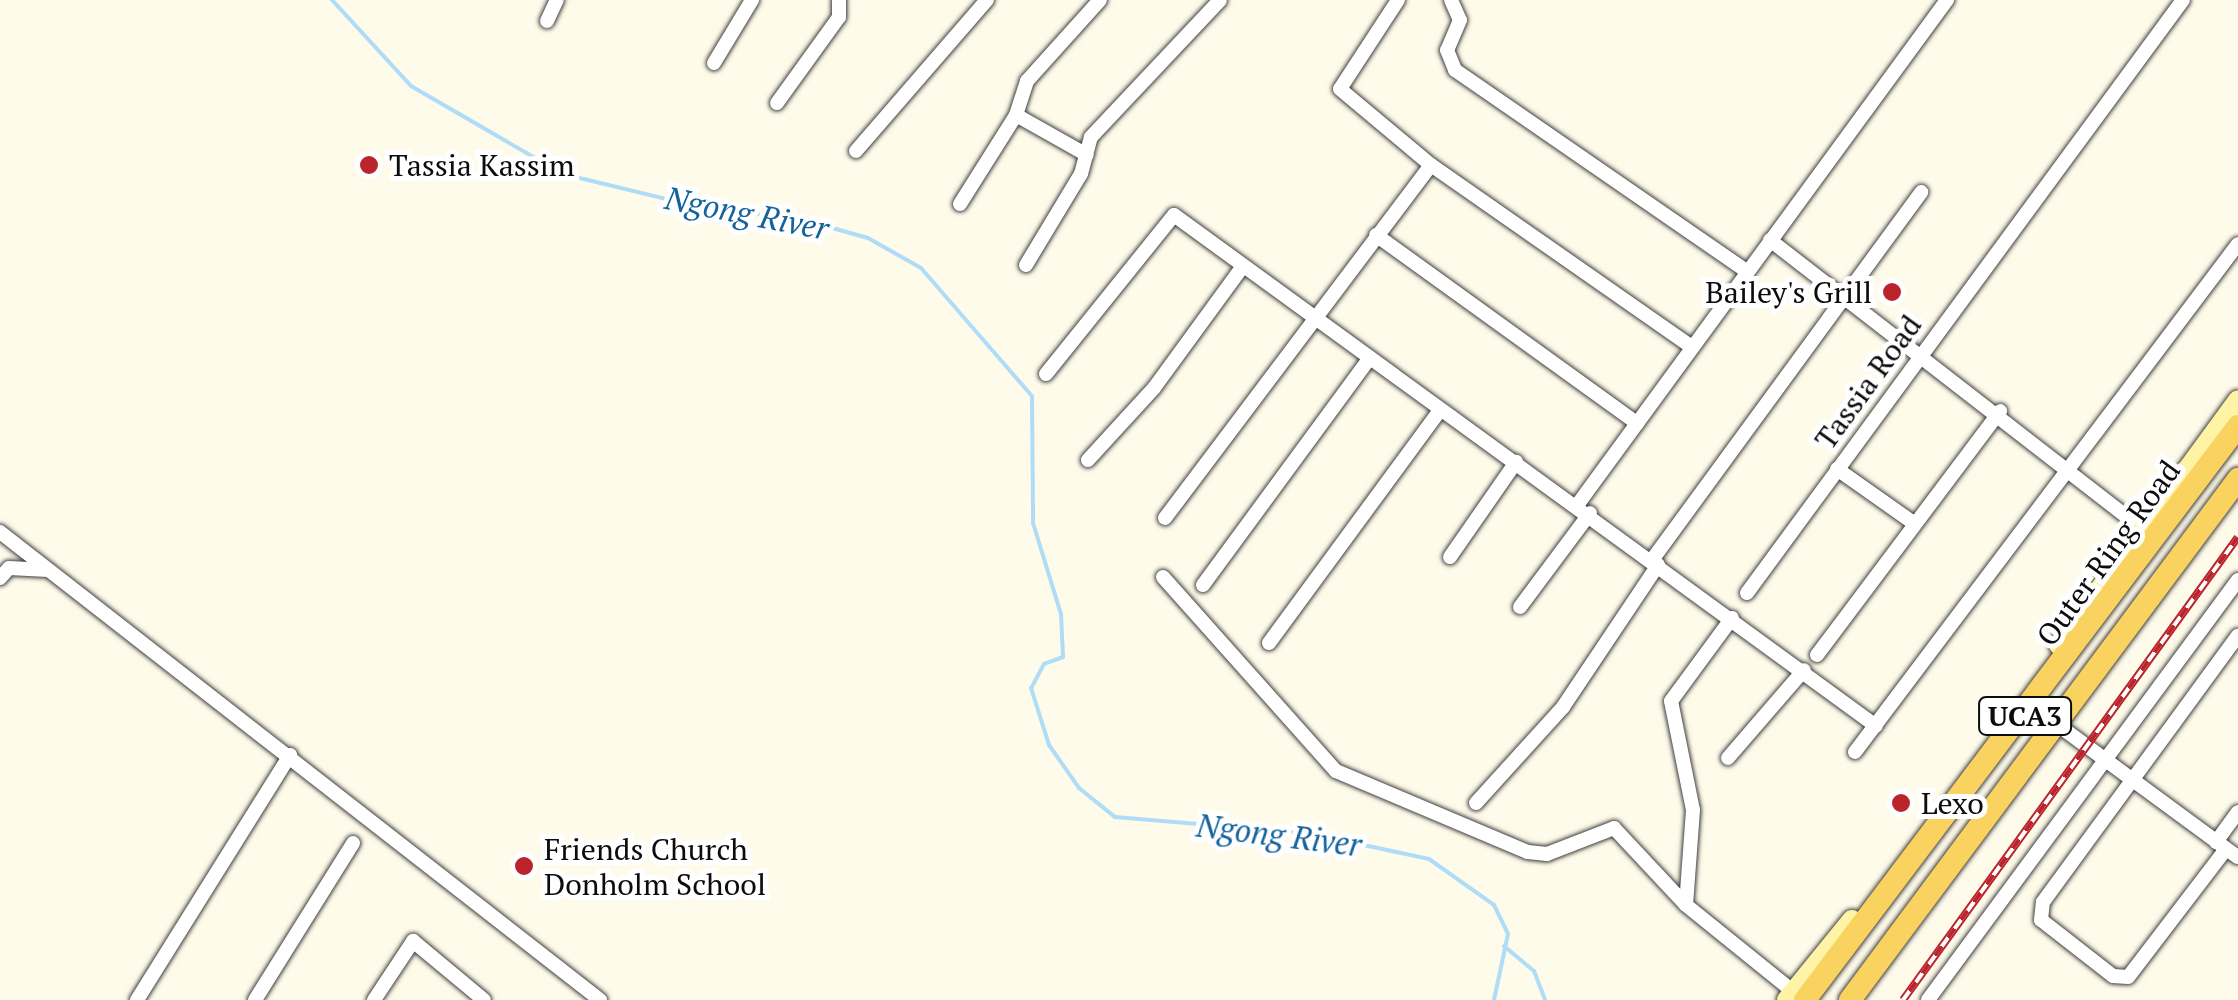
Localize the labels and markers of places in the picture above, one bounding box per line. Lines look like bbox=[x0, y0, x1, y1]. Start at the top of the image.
place label: Tassia Kassim bbox=[389, 147, 575, 183]
marker: Tassia Kassim bbox=[358, 154, 380, 176]
place label: Bailey's Grill bbox=[1705, 274, 1872, 310]
marker: Bailey's Grill bbox=[1881, 281, 1903, 303]
place label: Lexo bbox=[1921, 785, 1984, 821]
marker: Lexo bbox=[1890, 792, 1912, 814]
place label: Friends Church Donholm School bbox=[544, 831, 766, 902]
marker: Friends Church Donholm School bbox=[513, 855, 535, 877]

